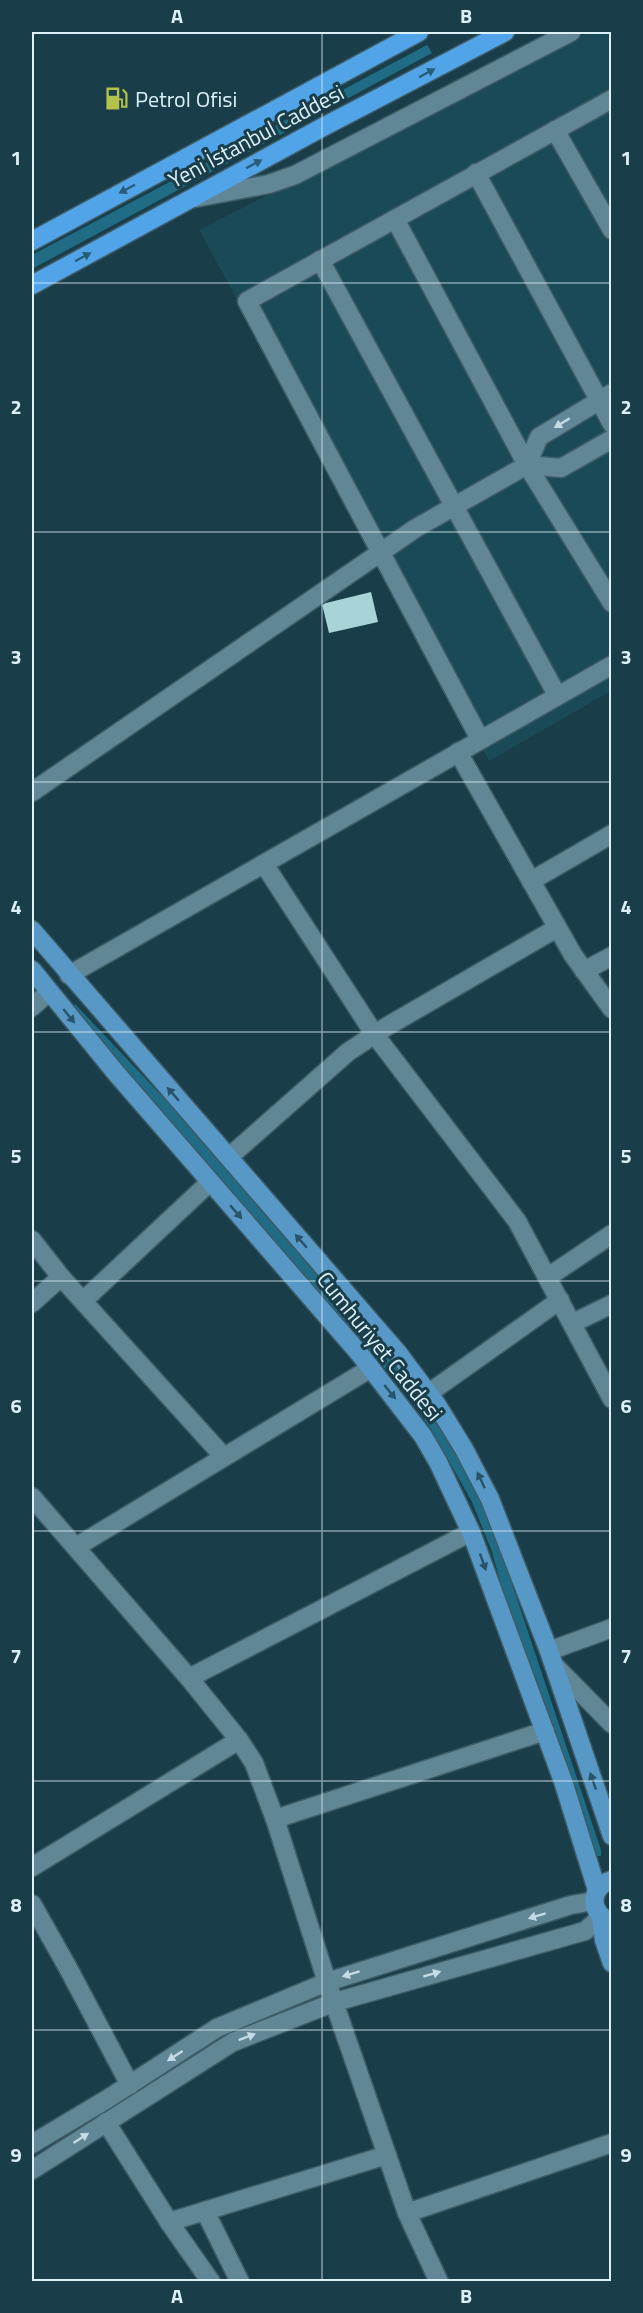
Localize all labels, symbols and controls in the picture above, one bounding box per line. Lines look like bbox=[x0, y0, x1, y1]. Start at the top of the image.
text: A bbox=[171, 0, 183, 31]
text: B bbox=[460, 0, 472, 31]
one-way arrow bbox=[418, 68, 435, 77]
street label: Yeni İstanbul Caddesi bbox=[162, 75, 350, 197]
place label: Petrol Ofisi bbox=[135, 82, 237, 116]
fuel station icon: Petrol Ofisi bbox=[104, 86, 130, 112]
text: 1 bbox=[10, 142, 22, 173]
text: 1 bbox=[620, 142, 632, 173]
one-way arrow bbox=[246, 159, 263, 169]
one-way arrow bbox=[119, 184, 136, 194]
one-way arrow bbox=[75, 252, 92, 262]
text: 2 bbox=[10, 391, 22, 422]
text: 2 bbox=[620, 391, 632, 422]
one-way arrow bbox=[554, 417, 570, 428]
text: 3 bbox=[10, 641, 22, 672]
text: 3 bbox=[620, 641, 632, 672]
text: 4 bbox=[10, 891, 22, 922]
text: 4 bbox=[620, 891, 632, 922]
one-way arrow bbox=[62, 1008, 75, 1024]
one-way arrow bbox=[167, 1087, 180, 1102]
text: 5 bbox=[10, 1140, 22, 1171]
text: 5 bbox=[620, 1140, 632, 1171]
one-way arrow bbox=[229, 1204, 242, 1219]
one-way arrow bbox=[295, 1234, 308, 1249]
street label: Cumhuriyet Caddesi bbox=[309, 1264, 451, 1428]
one-way arrow bbox=[384, 1384, 397, 1400]
text: 6 bbox=[10, 1390, 22, 1421]
text: 6 bbox=[620, 1390, 632, 1421]
one-way arrow bbox=[476, 1472, 485, 1489]
one-way arrow bbox=[478, 1553, 488, 1571]
text: 7 bbox=[10, 1640, 22, 1671]
text: 7 bbox=[620, 1640, 632, 1671]
one-way arrow bbox=[587, 1772, 597, 1790]
text: 8 bbox=[10, 1889, 22, 1920]
text: 8 bbox=[620, 1889, 632, 1920]
one-way arrow bbox=[528, 1912, 546, 1921]
one-way arrow bbox=[423, 1969, 441, 1978]
one-way arrow bbox=[342, 1970, 360, 1979]
one-way arrow bbox=[238, 2032, 256, 2041]
one-way arrow bbox=[167, 2050, 183, 2061]
one-way arrow bbox=[73, 2133, 89, 2144]
text: 9 bbox=[10, 2139, 22, 2170]
text: 9 bbox=[620, 2139, 632, 2170]
text: A bbox=[171, 2280, 183, 2311]
text: B bbox=[460, 2280, 472, 2311]

